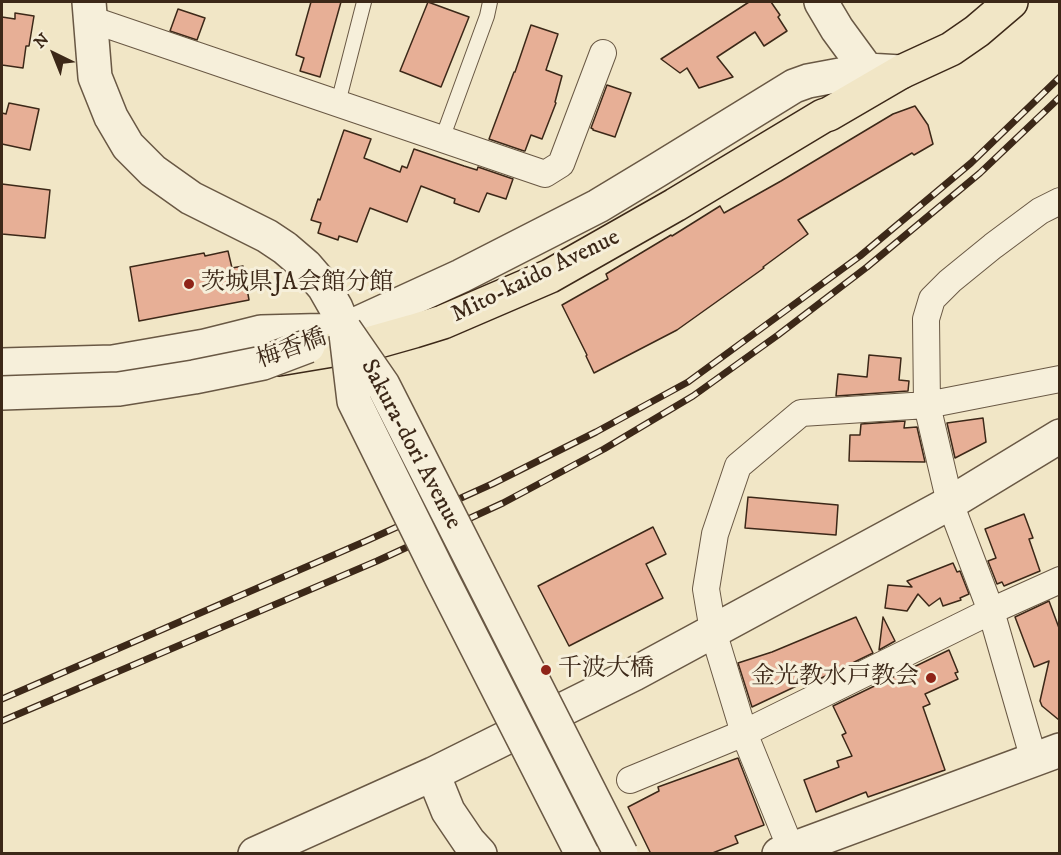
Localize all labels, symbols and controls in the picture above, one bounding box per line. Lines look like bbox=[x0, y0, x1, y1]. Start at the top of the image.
north arrow bbox=[24, 24, 84, 84]
text: N bbox=[30, 29, 53, 53]
street label: Mito-kaido Avenue bbox=[447, 224, 625, 330]
place label: 茨城県JA会館分館 bbox=[201, 270, 394, 298]
marker: 茨城県JA会館分館 bbox=[182, 277, 196, 291]
street label: 梅香橋 bbox=[253, 324, 331, 376]
street label: Sakura-dori Avenue bbox=[353, 355, 467, 535]
place label: 千波大橋 bbox=[558, 656, 654, 684]
marker: 千波大橋 bbox=[539, 663, 553, 677]
place label: 金光教水戸教会 bbox=[751, 664, 919, 692]
marker: 金光教水戸教会 bbox=[924, 671, 938, 685]

